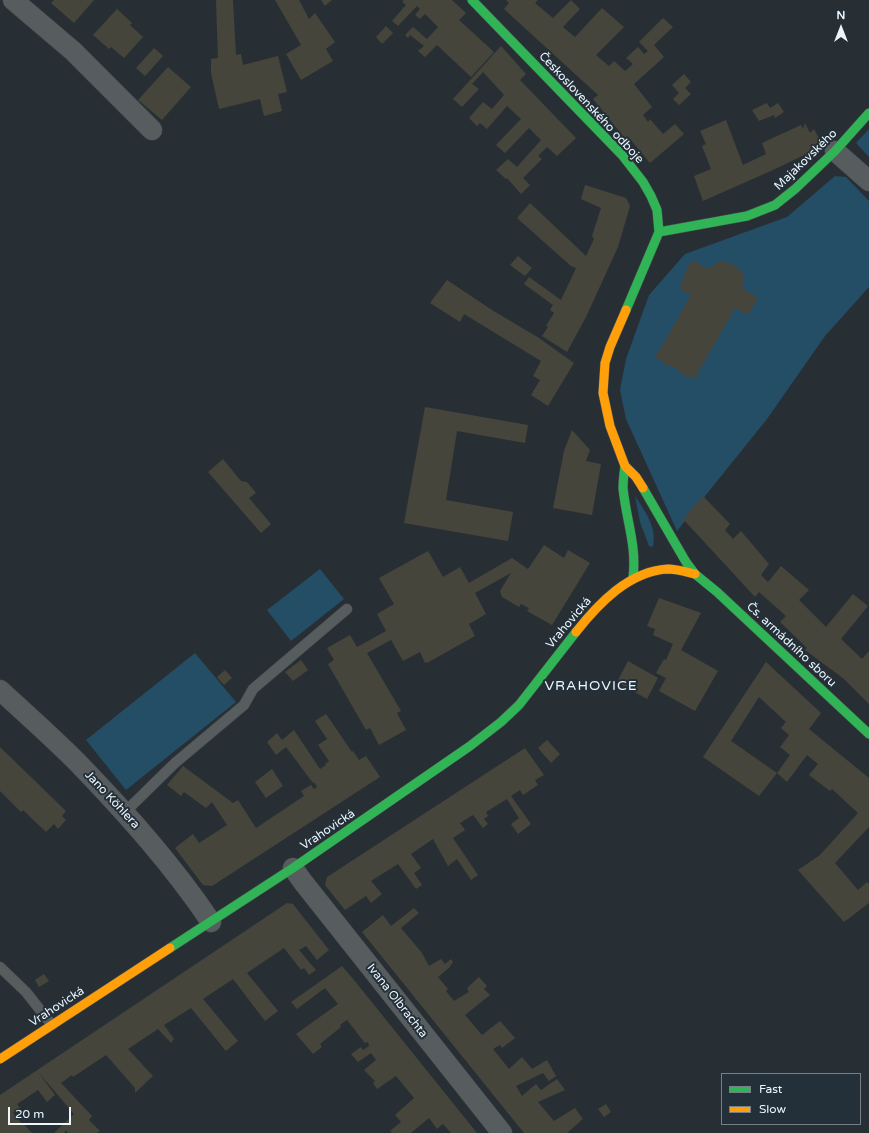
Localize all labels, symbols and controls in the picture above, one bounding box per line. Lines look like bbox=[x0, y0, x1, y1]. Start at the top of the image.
north arrow bbox=[821, 8, 861, 48]
text: N bbox=[837, 9, 845, 22]
street label: Československého odboje bbox=[536, 49, 646, 167]
street label: Majakovského bbox=[772, 126, 840, 194]
street label: Vrahovická bbox=[543, 594, 595, 652]
street label: Čs. armádního sboru bbox=[743, 600, 839, 690]
district label: VRAHOVICE bbox=[544, 678, 638, 694]
street label: Jano Köhlera bbox=[82, 768, 142, 832]
street label: Vrahovická bbox=[298, 807, 358, 853]
street label: Ivana Olbrachta bbox=[364, 961, 430, 1041]
street label: Vrahovická bbox=[27, 984, 87, 1030]
legend bbox=[721, 1073, 861, 1125]
text: Fast bbox=[759, 1082, 782, 1096]
scale bar bbox=[10, 1099, 73, 1125]
text: Slow bbox=[759, 1102, 786, 1116]
text: 20 m bbox=[15, 1107, 44, 1121]

